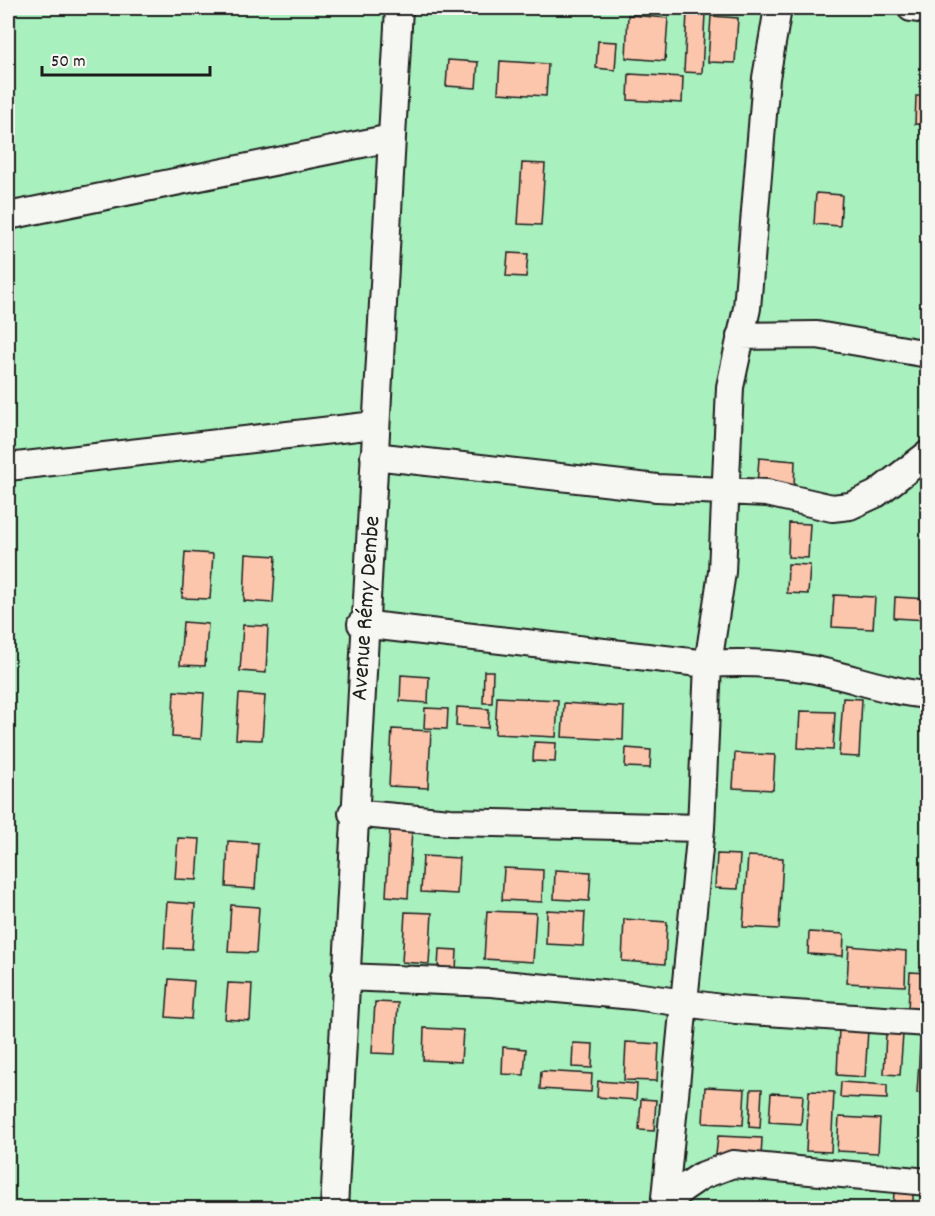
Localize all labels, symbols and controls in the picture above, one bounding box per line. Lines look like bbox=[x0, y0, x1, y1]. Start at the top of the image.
scale bar bbox=[42, 39, 210, 77]
text: 50 m bbox=[51, 50, 86, 75]
street label: Avenue Rémy Dembe bbox=[344, 515, 390, 702]

